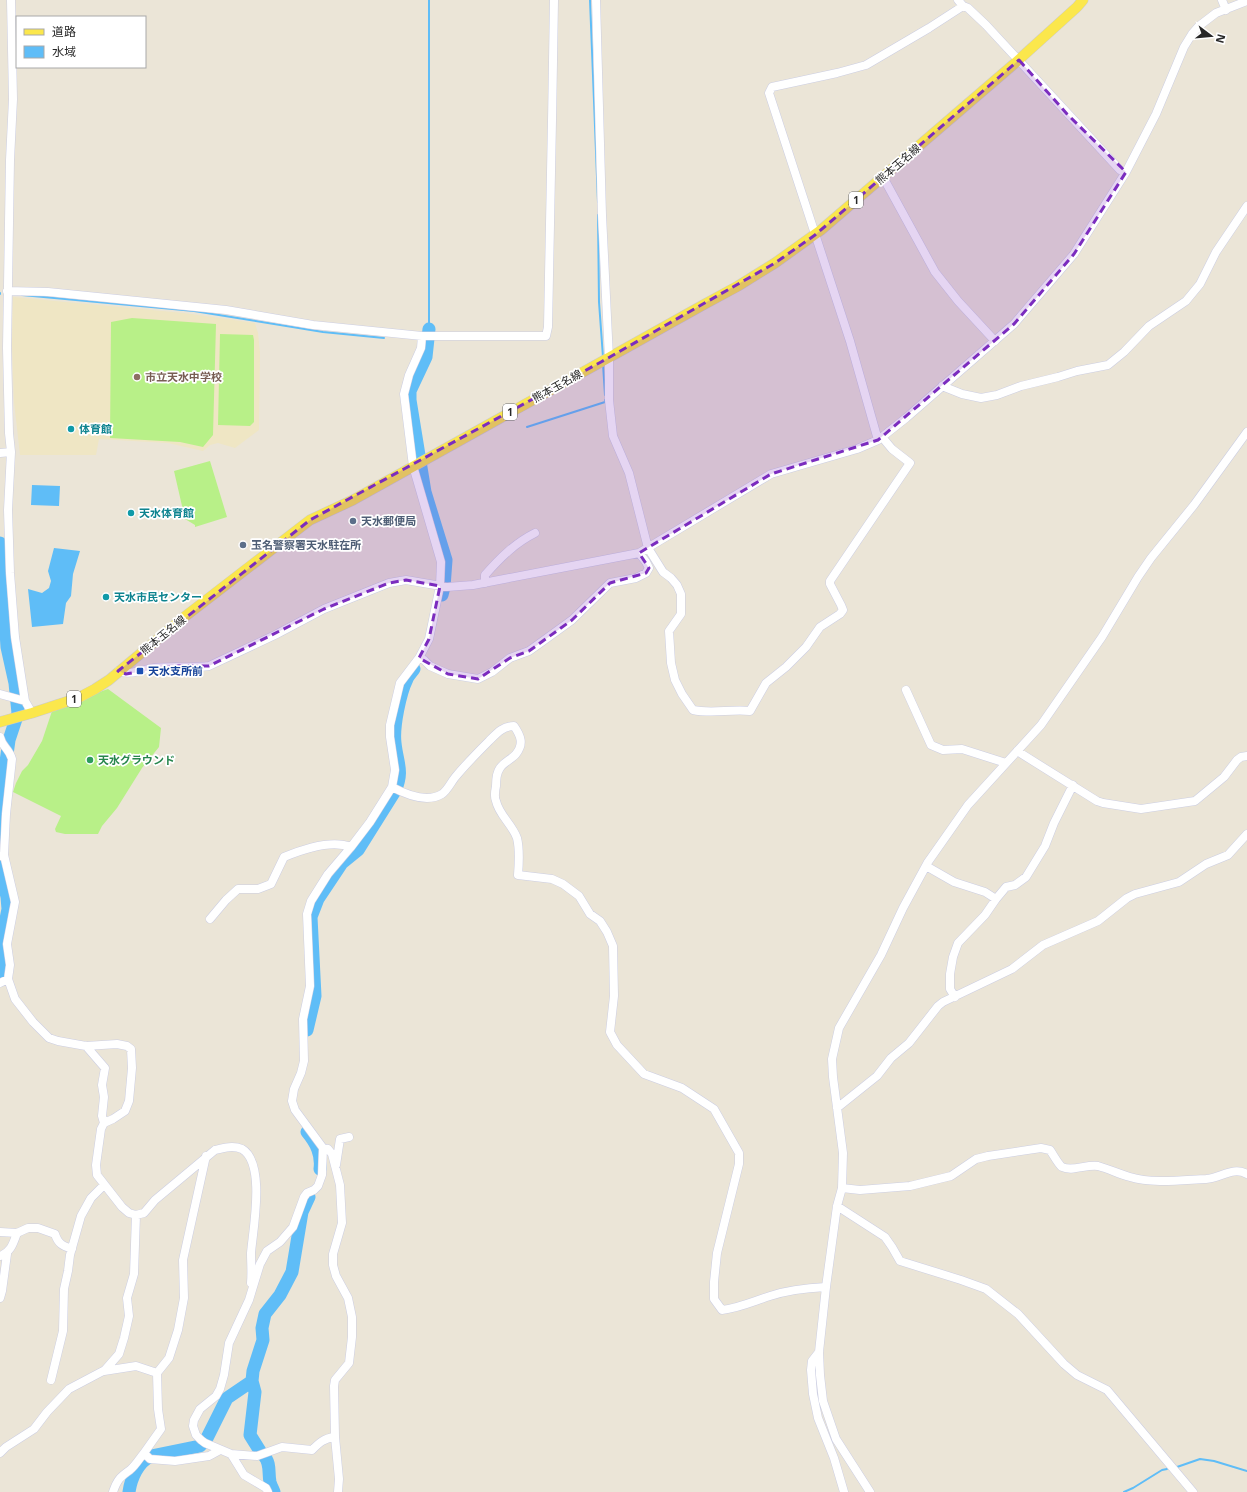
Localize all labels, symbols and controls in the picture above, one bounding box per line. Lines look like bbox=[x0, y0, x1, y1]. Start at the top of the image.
legend bbox=[16, 16, 146, 68]
north arrow bbox=[1191, 16, 1231, 56]
text: 道路 bbox=[52, 23, 76, 40]
text: N bbox=[1213, 33, 1230, 45]
text: 水域 bbox=[52, 43, 76, 60]
street label: 熊本玉名線 bbox=[872, 140, 923, 187]
road number: 1 bbox=[849, 192, 863, 208]
street label: 熊本玉名線 bbox=[529, 366, 584, 405]
place label: 市立天水中学校 bbox=[145, 369, 222, 384]
marker: 市立天水中学校 bbox=[132, 372, 142, 382]
road number: 1 bbox=[503, 404, 517, 420]
place label: 体育館 bbox=[79, 421, 112, 436]
marker: 体育館 bbox=[66, 424, 76, 434]
place label: 天水体育館 bbox=[139, 505, 194, 520]
marker: 天水体育館 bbox=[126, 508, 136, 518]
place label: 天水郵便局 bbox=[361, 513, 416, 528]
marker: 天水郵便局 bbox=[348, 516, 358, 526]
place label: 玉名警察署天水駐在所 bbox=[251, 537, 361, 552]
marker: 玉名警察署天水駐在所 bbox=[238, 540, 248, 550]
place label: 天水市民センター bbox=[114, 589, 202, 604]
marker: 天水市民センター bbox=[101, 592, 111, 602]
street label: 熊本玉名線 bbox=[137, 611, 189, 658]
place label: 天水支所前 bbox=[148, 663, 203, 678]
marker: 天水支所前 bbox=[135, 666, 145, 676]
road number: 1 bbox=[67, 691, 81, 707]
place label: 天水グラウンド bbox=[98, 752, 175, 767]
marker: 天水グラウンド bbox=[85, 755, 95, 765]

